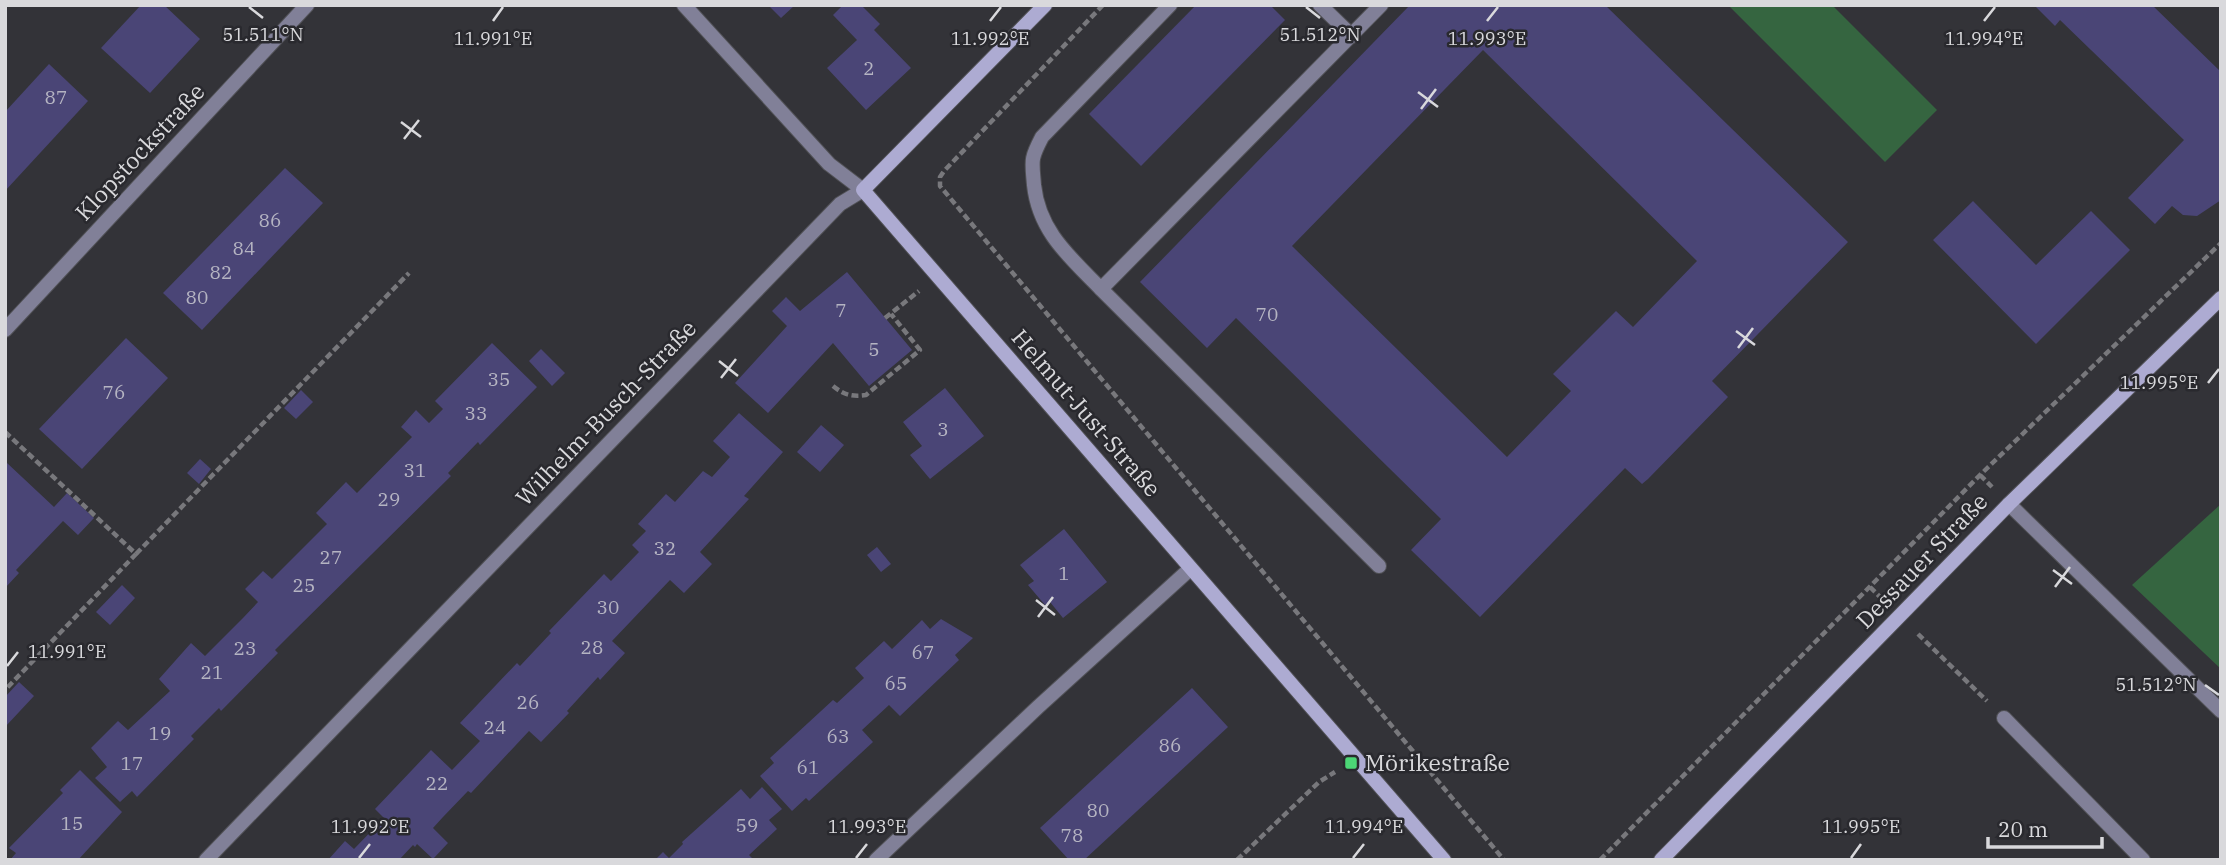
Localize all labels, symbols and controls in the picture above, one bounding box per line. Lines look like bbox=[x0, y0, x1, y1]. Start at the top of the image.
text: 51.511°N bbox=[222, 23, 304, 46]
text: 51.512°N bbox=[1279, 23, 1361, 46]
text: 11.991°E bbox=[454, 27, 532, 50]
text: 11.992°E bbox=[951, 27, 1029, 50]
text: 11.993°E bbox=[1448, 27, 1526, 50]
text: 11.994°E bbox=[1945, 27, 2023, 50]
house number: 2 bbox=[863, 56, 875, 80]
street label: Klopstockstraße bbox=[68, 76, 211, 226]
house number: 87 bbox=[45, 85, 67, 109]
house number: 86 bbox=[259, 208, 281, 232]
house number: 84 bbox=[233, 236, 255, 260]
house number: 82 bbox=[210, 260, 232, 284]
house number: 80 bbox=[186, 285, 208, 309]
house number: 7 bbox=[835, 298, 847, 322]
house number: 70 bbox=[1256, 302, 1278, 326]
street label: Wilhelm-Busch-Straße bbox=[509, 313, 702, 512]
street label: Helmut-Just-Straße bbox=[1006, 322, 1168, 502]
house number: 5 bbox=[868, 337, 880, 361]
house number: 35 bbox=[488, 367, 510, 391]
text: 11.995°E bbox=[2120, 371, 2198, 394]
house number: 76 bbox=[103, 380, 125, 404]
house number: 33 bbox=[465, 401, 487, 425]
house number: 3 bbox=[937, 417, 949, 441]
house number: 31 bbox=[404, 458, 426, 482]
street label: Dessauer Straße bbox=[1849, 486, 1994, 634]
house number: 29 bbox=[378, 487, 400, 511]
house number: 32 bbox=[654, 536, 676, 560]
house number: 27 bbox=[320, 545, 342, 569]
house number: 1 bbox=[1058, 561, 1070, 585]
house number: 25 bbox=[293, 573, 315, 597]
house number: 30 bbox=[597, 595, 619, 619]
house number: 28 bbox=[581, 635, 603, 659]
house number: 23 bbox=[234, 636, 256, 660]
text: 11.991°E bbox=[28, 640, 106, 663]
house number: 67 bbox=[912, 640, 934, 664]
house number: 21 bbox=[201, 660, 223, 684]
house number: 65 bbox=[885, 671, 907, 695]
text: 51.512°N bbox=[2115, 673, 2197, 696]
house number: 26 bbox=[517, 690, 539, 714]
house number: 24 bbox=[484, 715, 506, 739]
house number: 19 bbox=[149, 721, 171, 745]
house number: 63 bbox=[827, 724, 849, 748]
house number: 86 bbox=[1159, 733, 1181, 757]
place label: Mörikestraße bbox=[1365, 747, 1510, 777]
house number: 17 bbox=[121, 751, 143, 775]
house number: 61 bbox=[797, 755, 819, 779]
marker: Mörikestraße bbox=[1343, 755, 1359, 771]
house number: 22 bbox=[426, 771, 448, 795]
house number: 80 bbox=[1087, 798, 1109, 822]
scale bar bbox=[1988, 806, 2102, 850]
house number: 15 bbox=[61, 811, 83, 835]
house number: 59 bbox=[736, 813, 758, 837]
text: 11.992°E bbox=[331, 815, 409, 838]
text: 11.993°E bbox=[828, 815, 906, 838]
text: 11.994°E bbox=[1325, 815, 1403, 838]
text: 11.995°E bbox=[1822, 815, 1900, 838]
text: 20 m bbox=[1998, 815, 2048, 843]
house number: 78 bbox=[1061, 823, 1083, 847]

